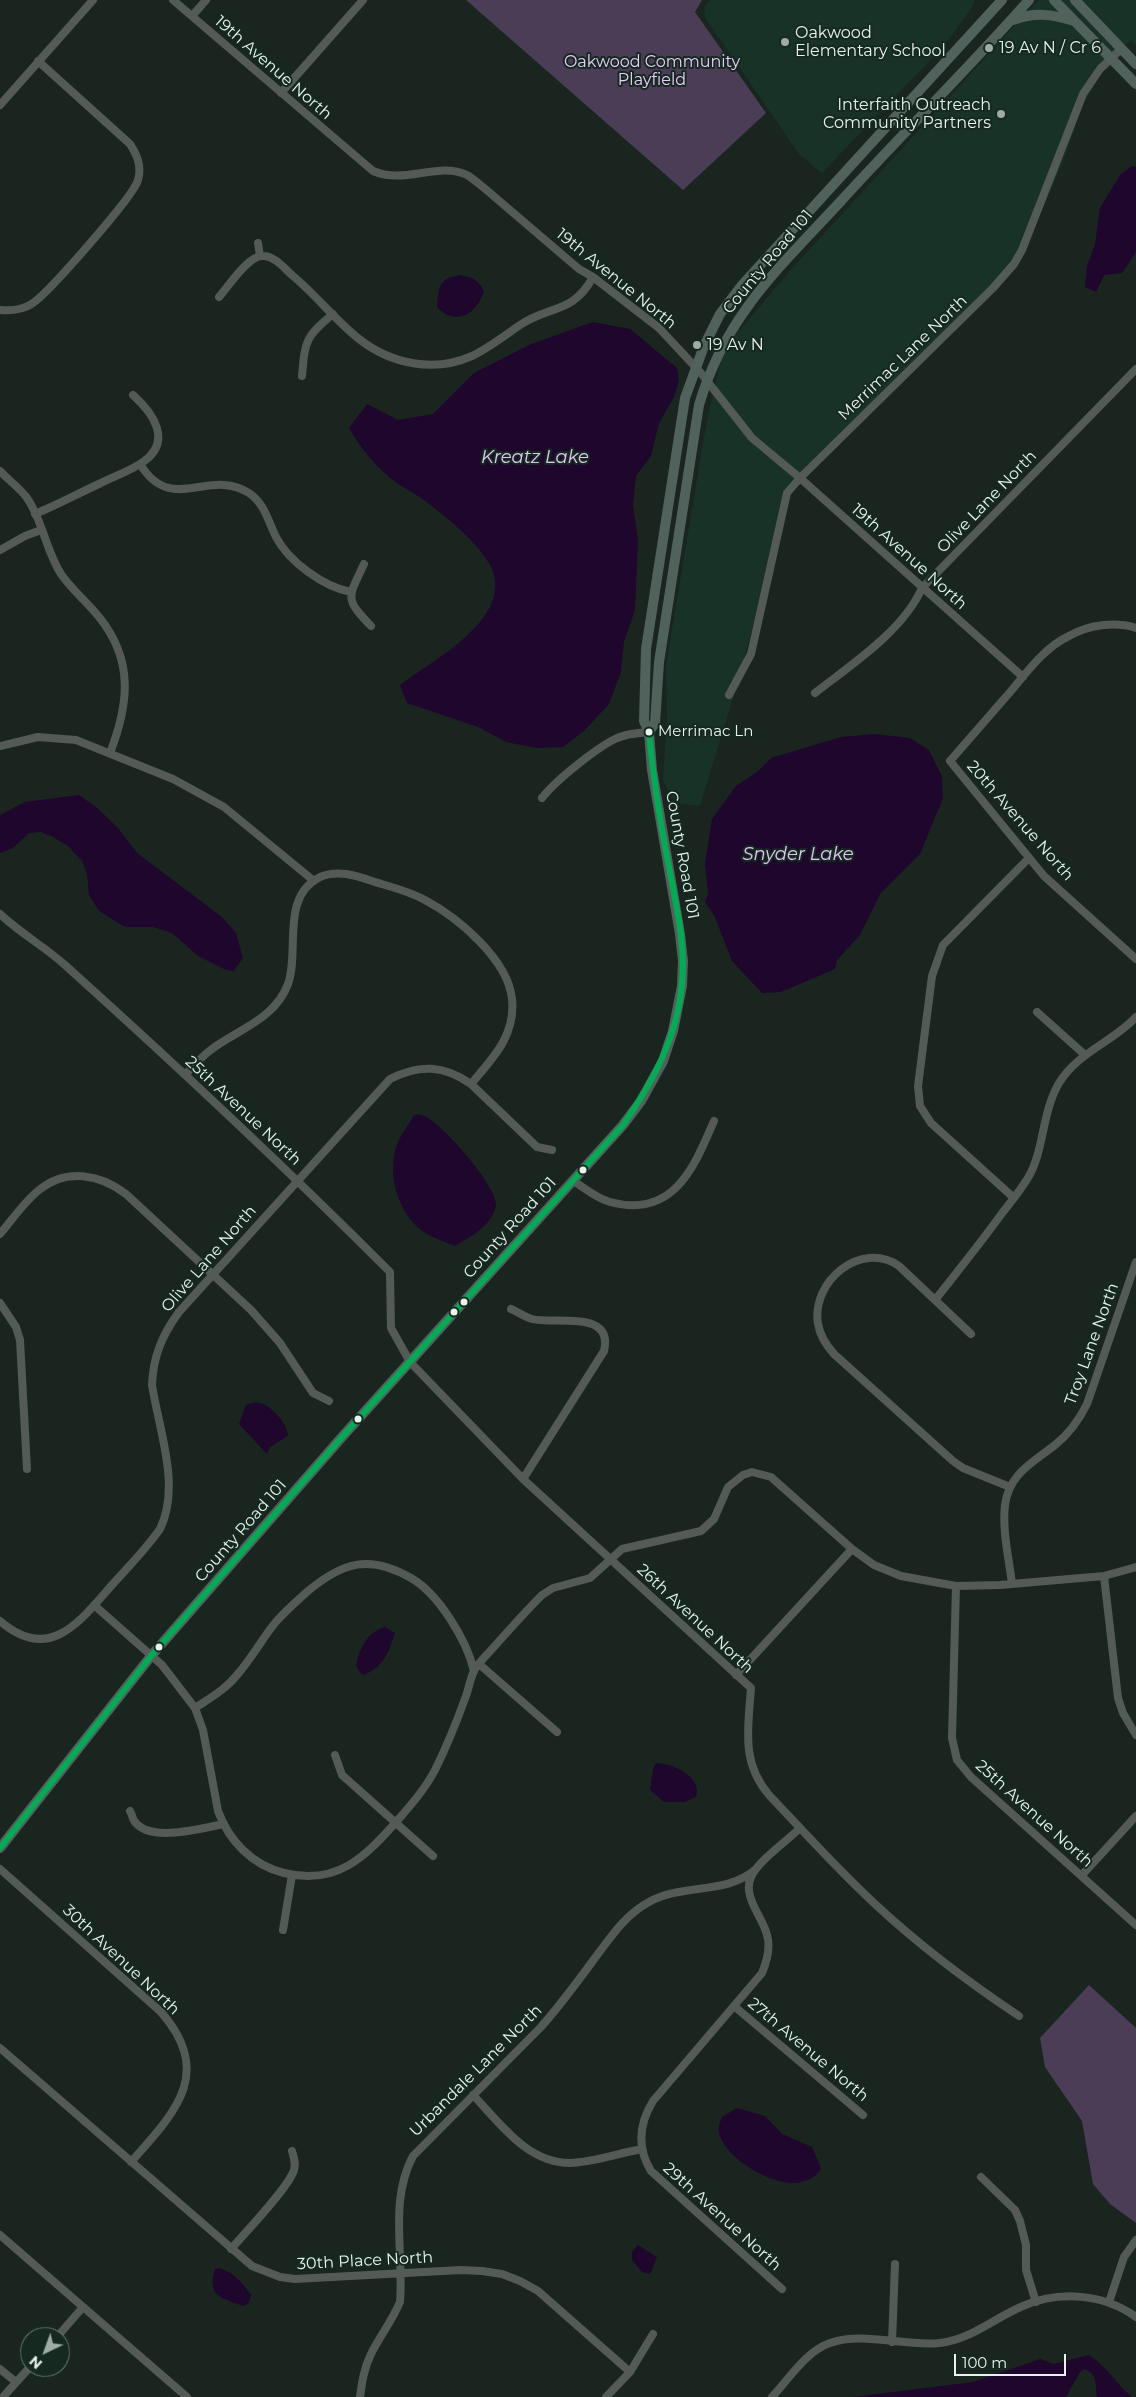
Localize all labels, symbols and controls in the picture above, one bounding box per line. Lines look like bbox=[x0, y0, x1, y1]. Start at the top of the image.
street label: 19th Avenue North bbox=[211, 12, 335, 124]
place label: Oakwood Elementary School bbox=[795, 23, 946, 61]
marker: Oakwood Elementary School bbox=[779, 36, 791, 48]
place label: 19 Av N / Cr 6 bbox=[999, 38, 1101, 58]
marker: 19 Av N / Cr 6 bbox=[983, 42, 995, 54]
park label: Oakwood Community Playfield bbox=[564, 52, 740, 90]
place label: Interfaith Outreach Community Partners bbox=[823, 95, 991, 133]
marker: Interfaith Outreach Community Partners bbox=[995, 108, 1007, 120]
street label: County Road 101 bbox=[719, 206, 817, 318]
street label: 19th Avenue North bbox=[552, 225, 680, 333]
street label: Merrimac Lane North bbox=[834, 291, 972, 425]
place label: 19 Av N bbox=[707, 335, 764, 355]
marker: 19 Av N bbox=[691, 339, 703, 351]
water label: Kreatz Lake bbox=[481, 447, 589, 469]
street label: Olive Lane North bbox=[933, 447, 1041, 557]
street label: 19th Avenue North bbox=[847, 500, 971, 614]
place label: Merrimac Ln bbox=[658, 723, 753, 741]
marker: Merrimac Ln bbox=[644, 727, 654, 737]
street label: 20th Avenue North bbox=[963, 757, 1077, 885]
street label: County Road 101 bbox=[661, 790, 703, 920]
water label: Snyder Lake bbox=[742, 844, 854, 866]
street label: 25th Avenue North bbox=[181, 1052, 305, 1170]
unlabelled marker bbox=[578, 1165, 588, 1175]
street label: County Road 101 bbox=[460, 1173, 560, 1283]
street label: Olive Lane North bbox=[158, 1202, 260, 1316]
street label: Troy Lane North bbox=[1061, 1280, 1123, 1408]
unlabelled marker bbox=[459, 1297, 469, 1307]
unlabelled marker bbox=[449, 1307, 459, 1317]
unlabelled marker bbox=[353, 1414, 363, 1424]
street label: County Road 101 bbox=[191, 1476, 291, 1586]
street label: 26th Avenue North bbox=[633, 1560, 757, 1678]
unlabelled marker bbox=[154, 1642, 164, 1652]
street label: 25th Avenue North bbox=[971, 1756, 1097, 1872]
street label: 30th Avenue North bbox=[59, 1901, 183, 2019]
street label: 27th Avenue North bbox=[744, 1994, 872, 2106]
street label: Urbandale Lane North bbox=[406, 2001, 546, 2141]
street label: 29th Avenue North bbox=[659, 2159, 785, 2275]
street label: 30th Place North bbox=[296, 2248, 434, 2274]
north arrow bbox=[20, 2327, 70, 2377]
scale bar bbox=[956, 2344, 1068, 2376]
text: N bbox=[25, 2352, 46, 2373]
text: 100 m bbox=[962, 2353, 1007, 2372]

